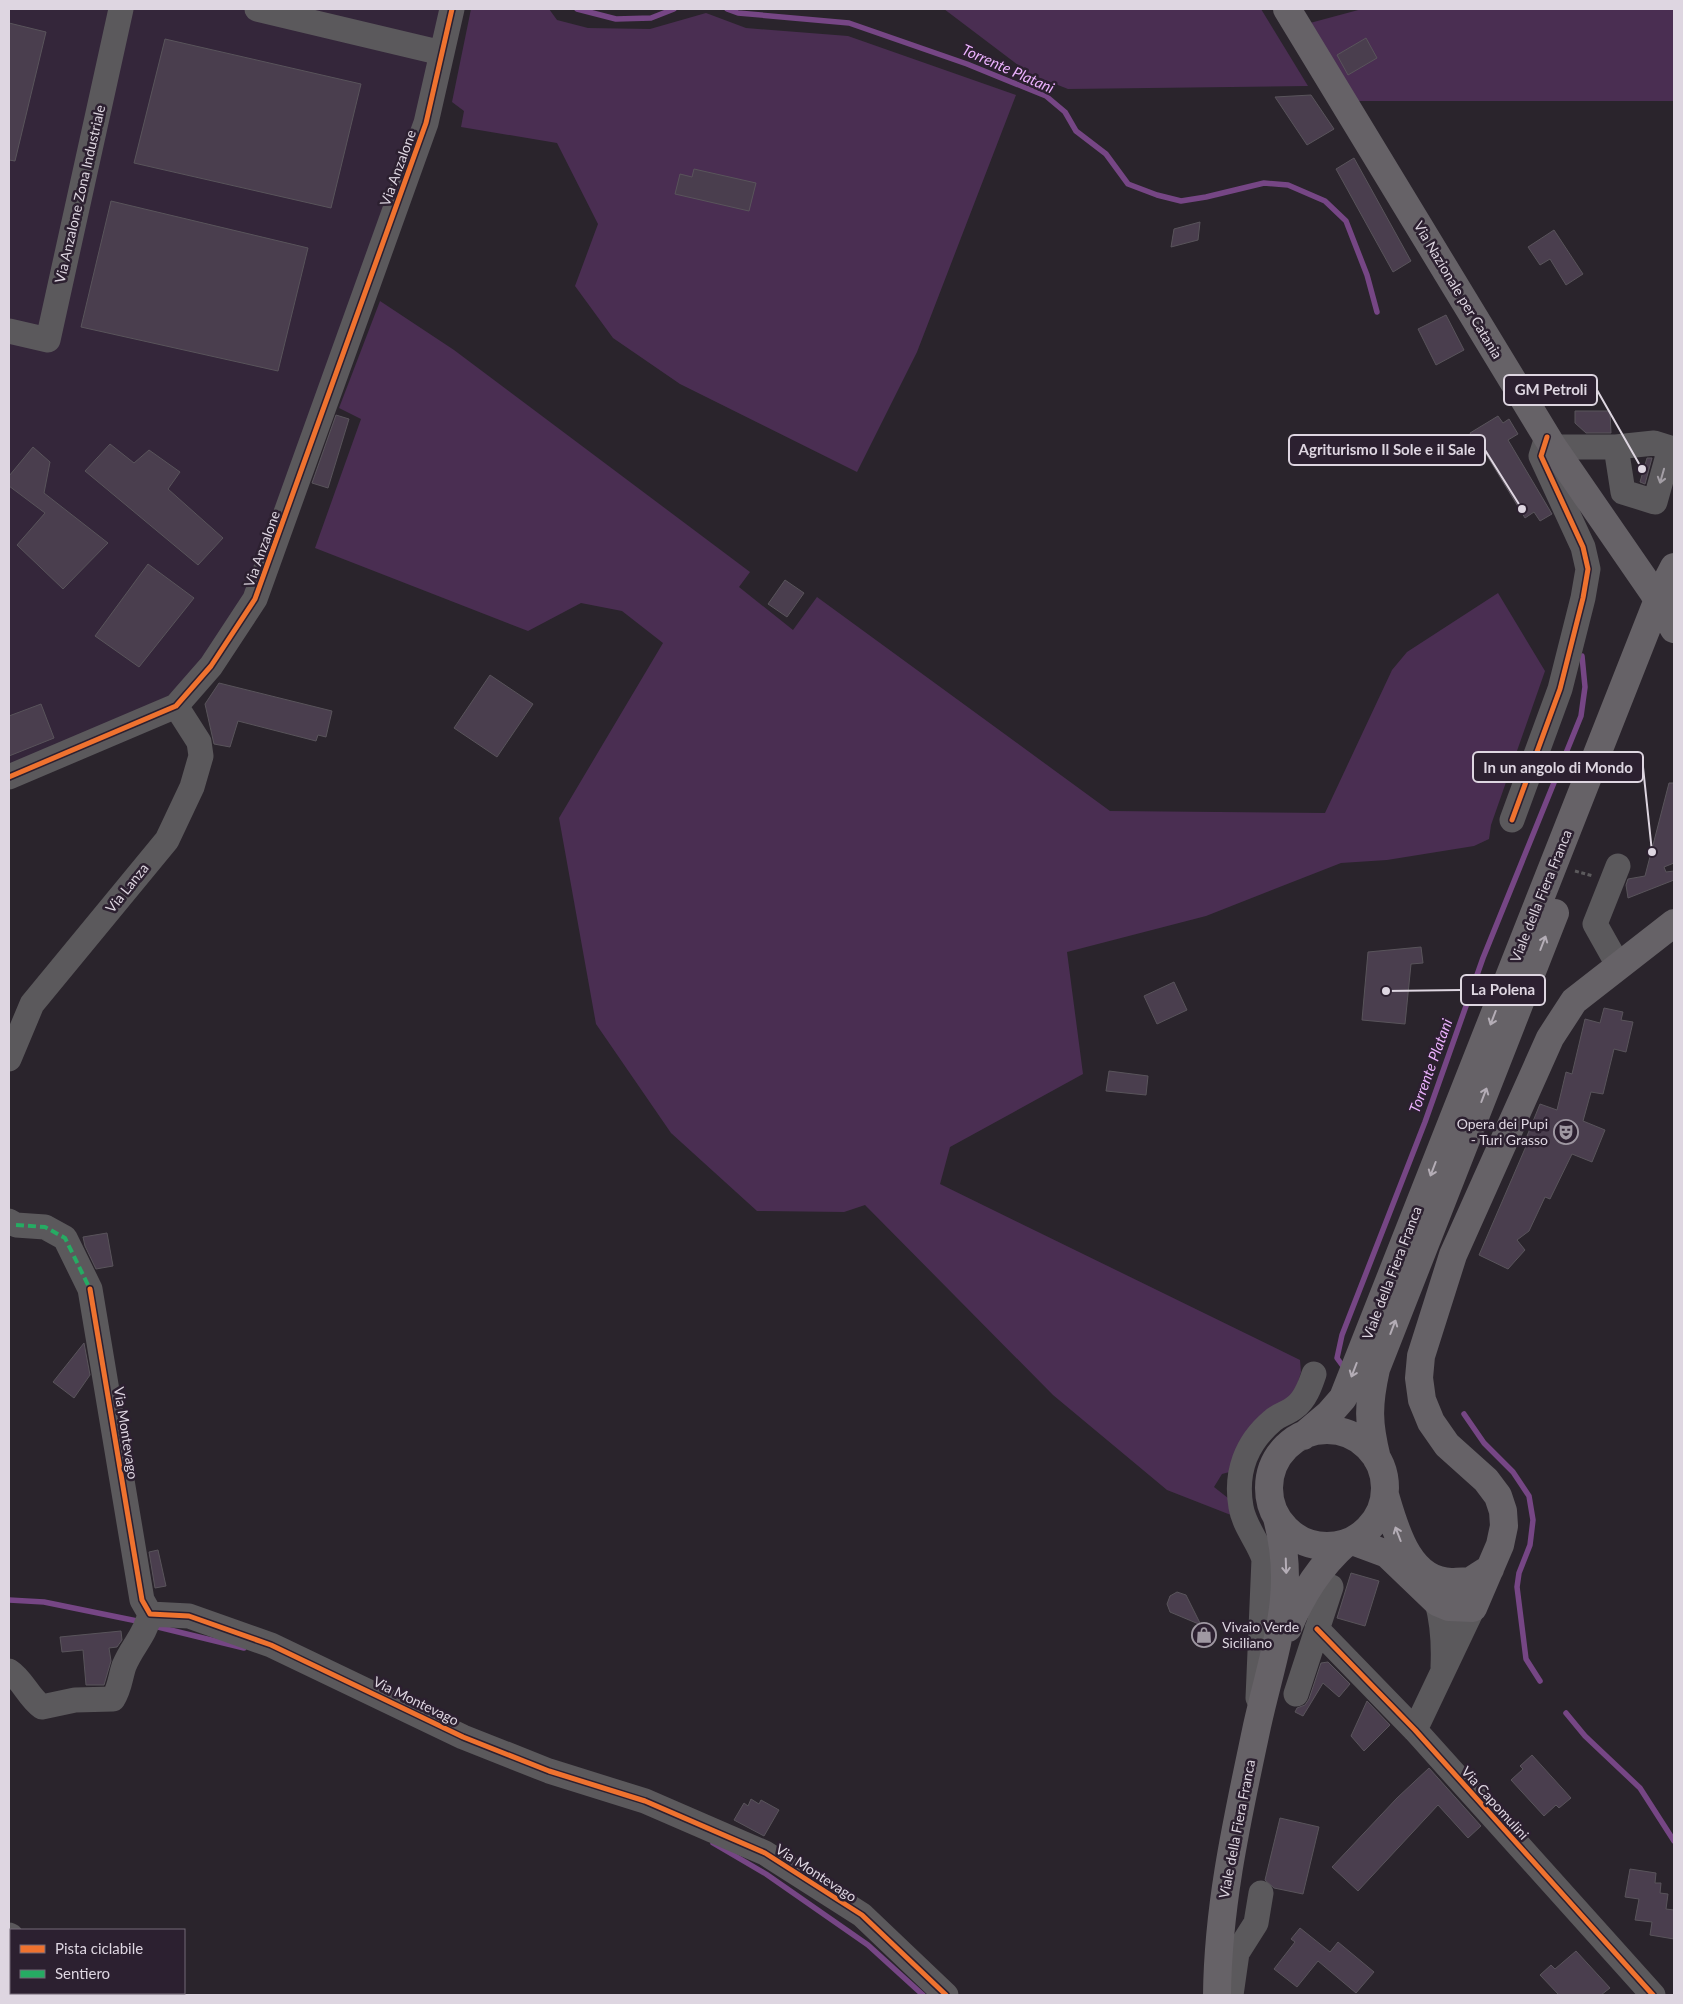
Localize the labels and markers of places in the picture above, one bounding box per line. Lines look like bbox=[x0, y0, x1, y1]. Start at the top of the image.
callout: GM Petroli bbox=[1504, 375, 1597, 405]
callout: Agriturismo Il Sole e il Sale bbox=[1289, 435, 1485, 465]
callout: In un angolo di Mondo bbox=[1473, 752, 1643, 782]
callout: La Polena bbox=[1461, 975, 1545, 1005]
place label: Opera dei Pupi - Turi Grasso bbox=[1457, 1115, 1548, 1148]
theatre icon: Opera dei Pupi - Turi Grasso bbox=[1553, 1119, 1579, 1145]
place label: Vivaio Verde Siciliano bbox=[1222, 1618, 1299, 1651]
shop icon: Vivaio Verde Siciliano bbox=[1191, 1622, 1217, 1648]

